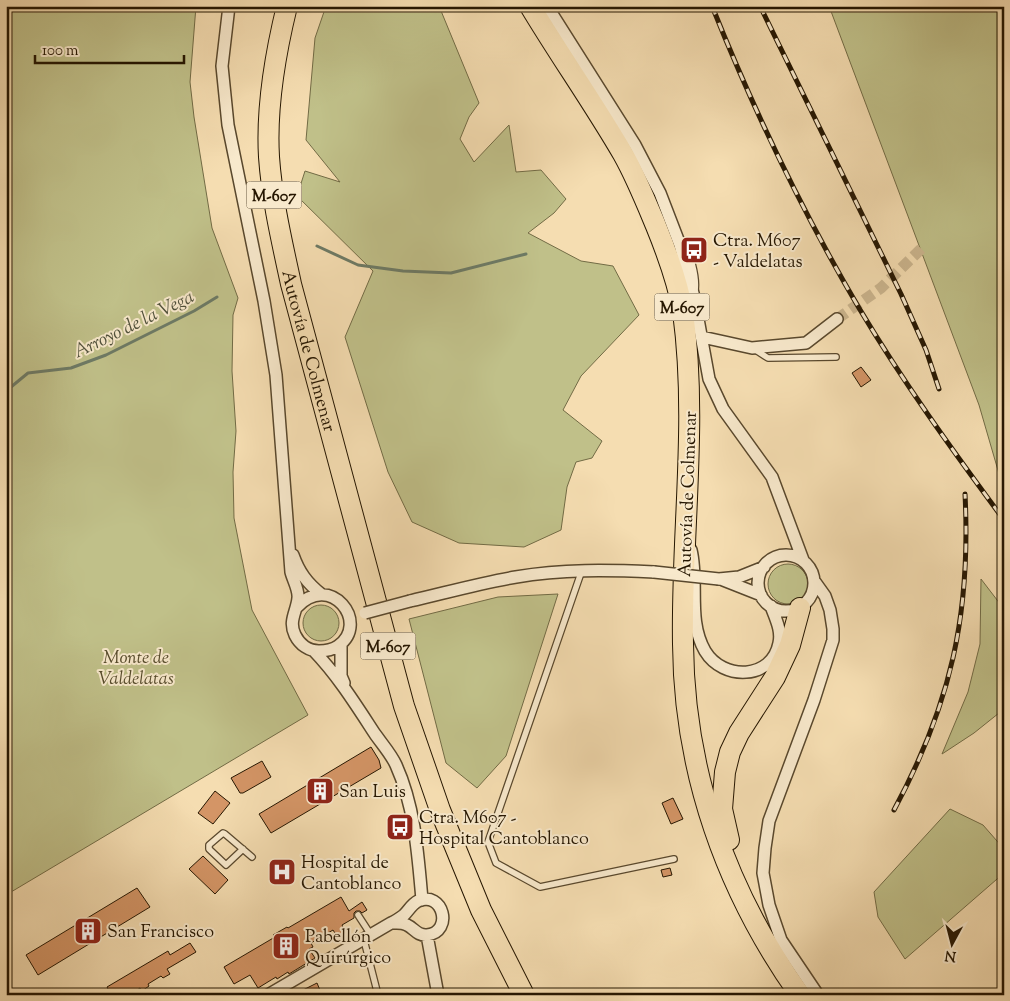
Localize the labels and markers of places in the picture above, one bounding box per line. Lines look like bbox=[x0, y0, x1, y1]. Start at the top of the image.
place label: Ctra. M607 - Valdelatas bbox=[713, 229, 803, 276]
bus stop icon: Ctra. M607 - Valdelatas bbox=[679, 235, 709, 265]
building icon: San Luis bbox=[305, 776, 335, 806]
place label: San Luis bbox=[339, 780, 406, 806]
place label: Ctra. M607 - Hospital Cantoblanco bbox=[419, 806, 589, 853]
bus stop icon: Ctra. M607 - Hospital Cantoblanco bbox=[385, 812, 415, 842]
place label: Hospital de Cantoblanco bbox=[301, 851, 402, 898]
hospital icon: Hospital de Cantoblanco bbox=[267, 857, 297, 887]
building icon: San Francisco bbox=[73, 916, 103, 946]
place label: San Francisco bbox=[107, 920, 214, 946]
place label: Pabellón Quirúrgico bbox=[305, 925, 391, 972]
building icon: Pabellón Quirúrgico bbox=[271, 931, 301, 961]

